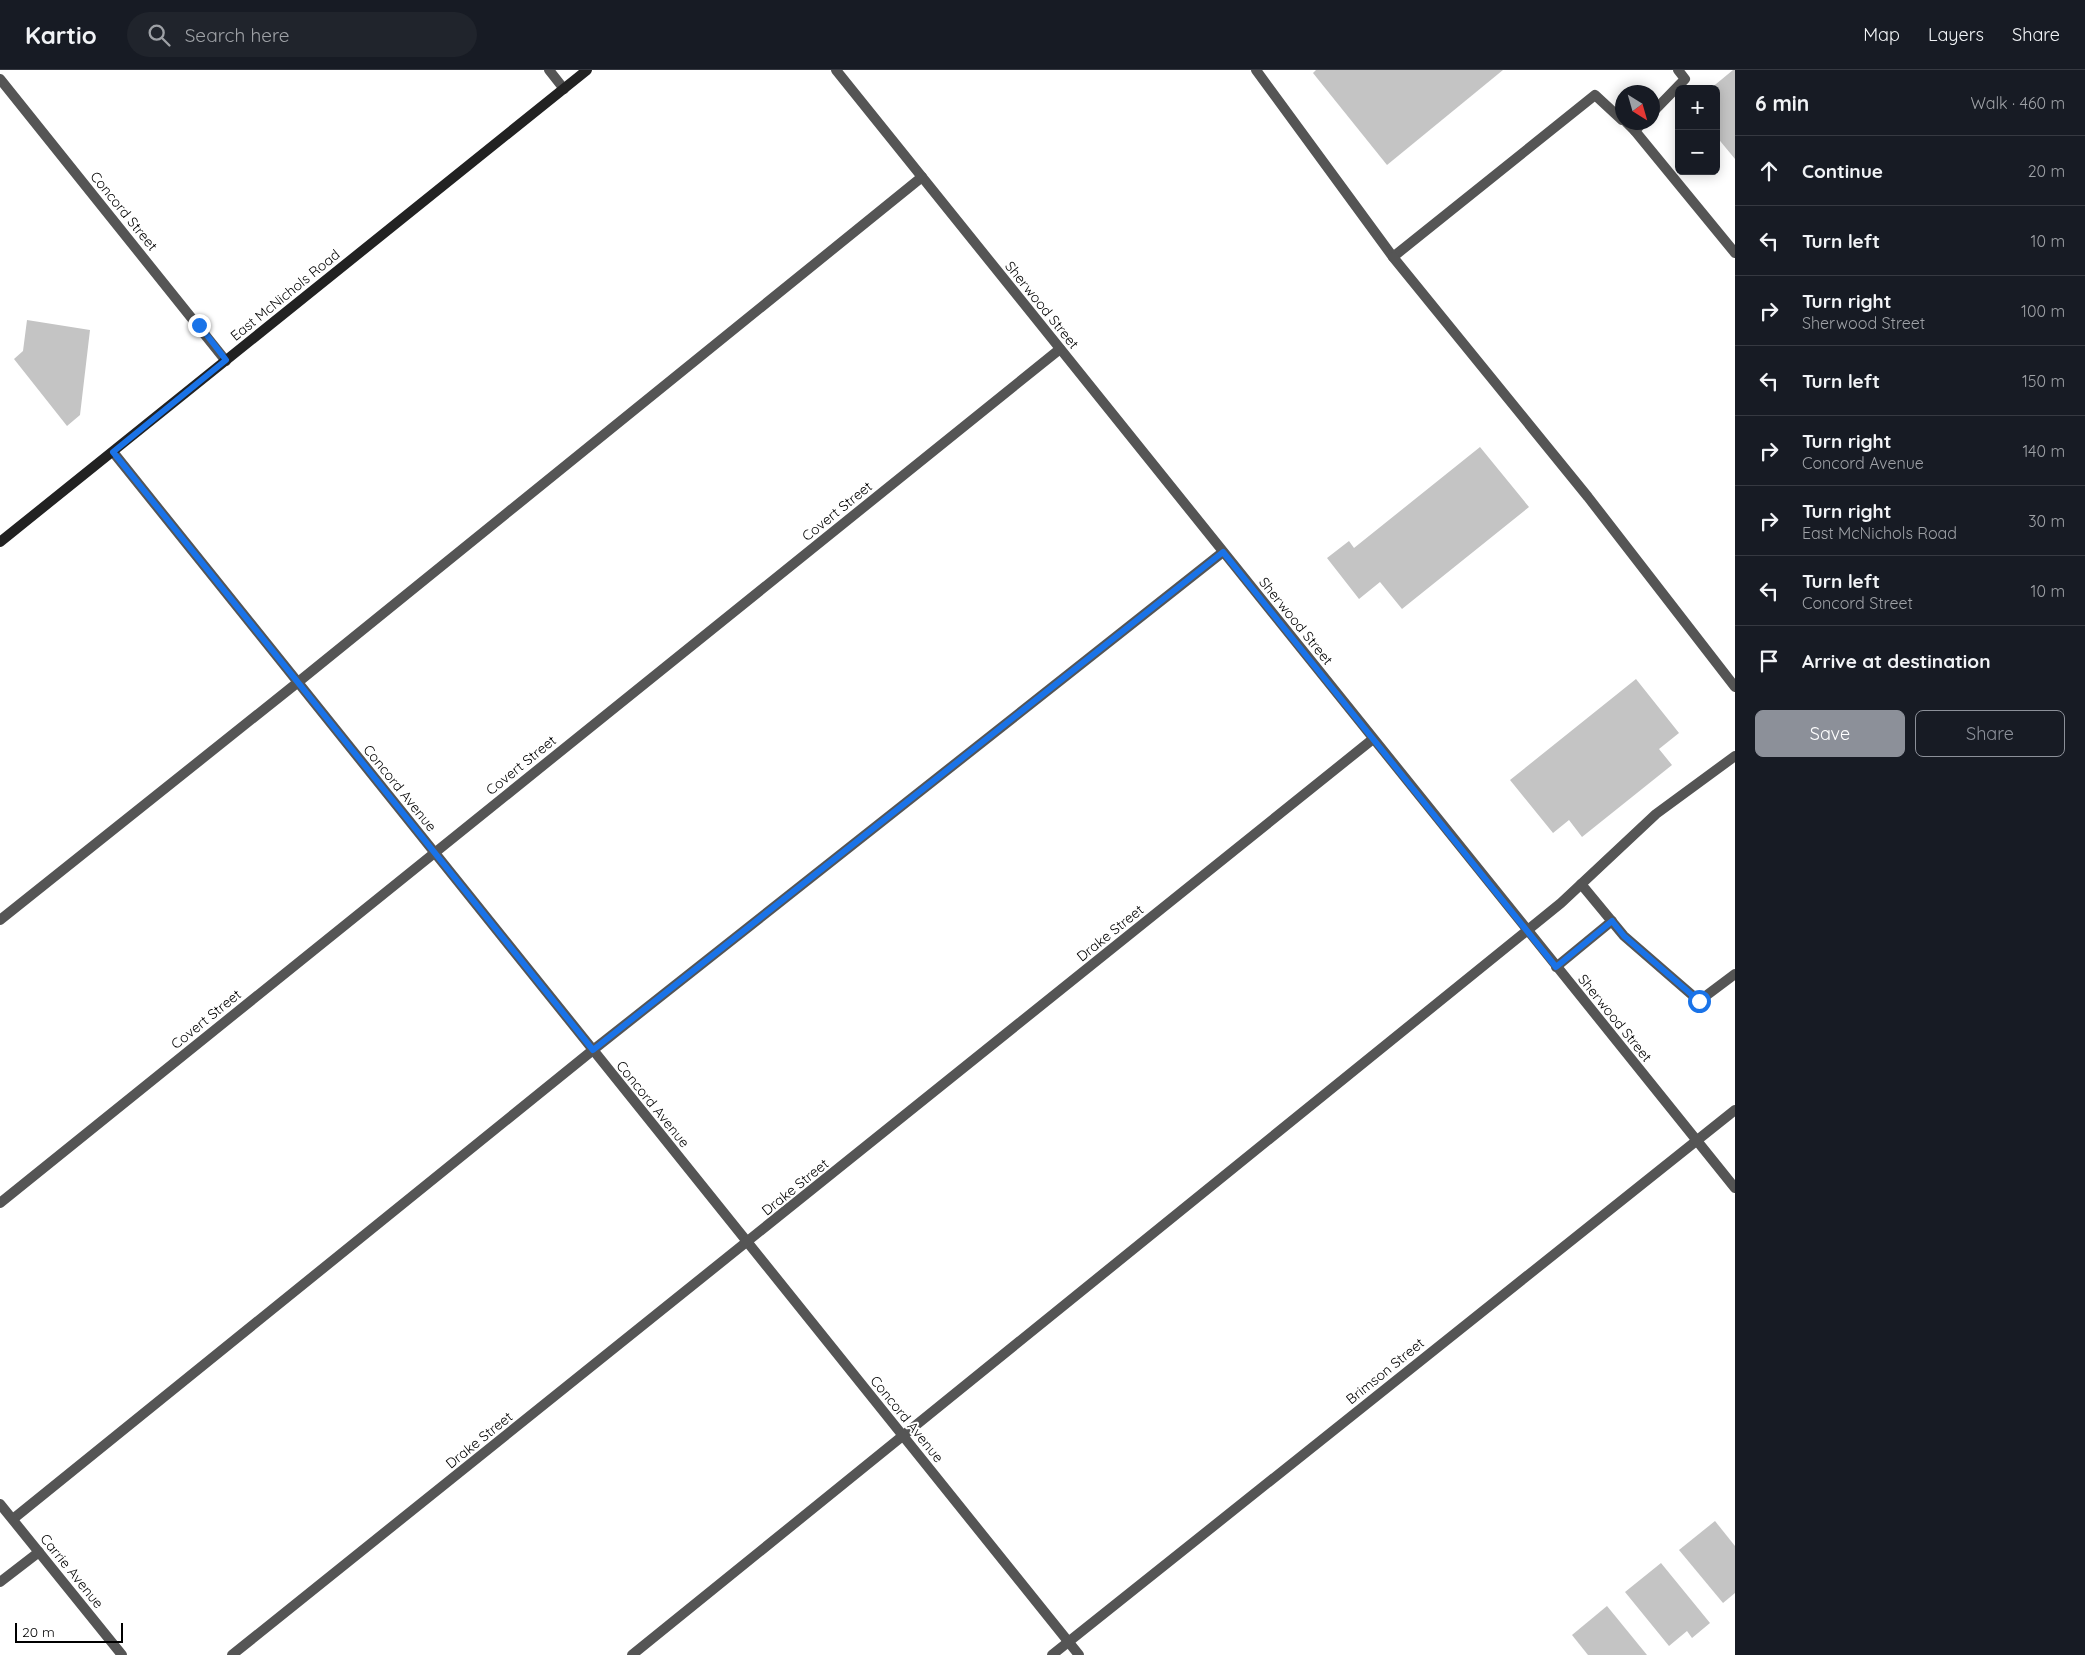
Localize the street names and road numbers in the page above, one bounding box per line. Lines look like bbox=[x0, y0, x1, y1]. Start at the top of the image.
street label: Concord Street bbox=[86, 168, 162, 255]
street label: East McNichols Road bbox=[227, 245, 343, 345]
street label: Sherwood Street bbox=[1001, 257, 1083, 353]
street label: Covert Street bbox=[798, 477, 876, 545]
street label: Sherwood Street bbox=[1255, 573, 1337, 669]
street label: Covert Street bbox=[482, 731, 560, 799]
street label: Concord Avenue bbox=[359, 741, 441, 835]
street label: Drake Street bbox=[1073, 900, 1147, 965]
street label: Sherwood Street bbox=[1574, 970, 1656, 1066]
street label: Covert Street bbox=[167, 985, 245, 1053]
street label: Concord Avenue bbox=[612, 1057, 694, 1151]
street label: Drake Street bbox=[758, 1154, 832, 1219]
street label: Brimson Street bbox=[1342, 1334, 1428, 1408]
street label: Concord Avenue bbox=[866, 1372, 948, 1466]
street label: Drake Street bbox=[442, 1407, 516, 1472]
street label: Carrie Avenue bbox=[36, 1530, 108, 1612]

